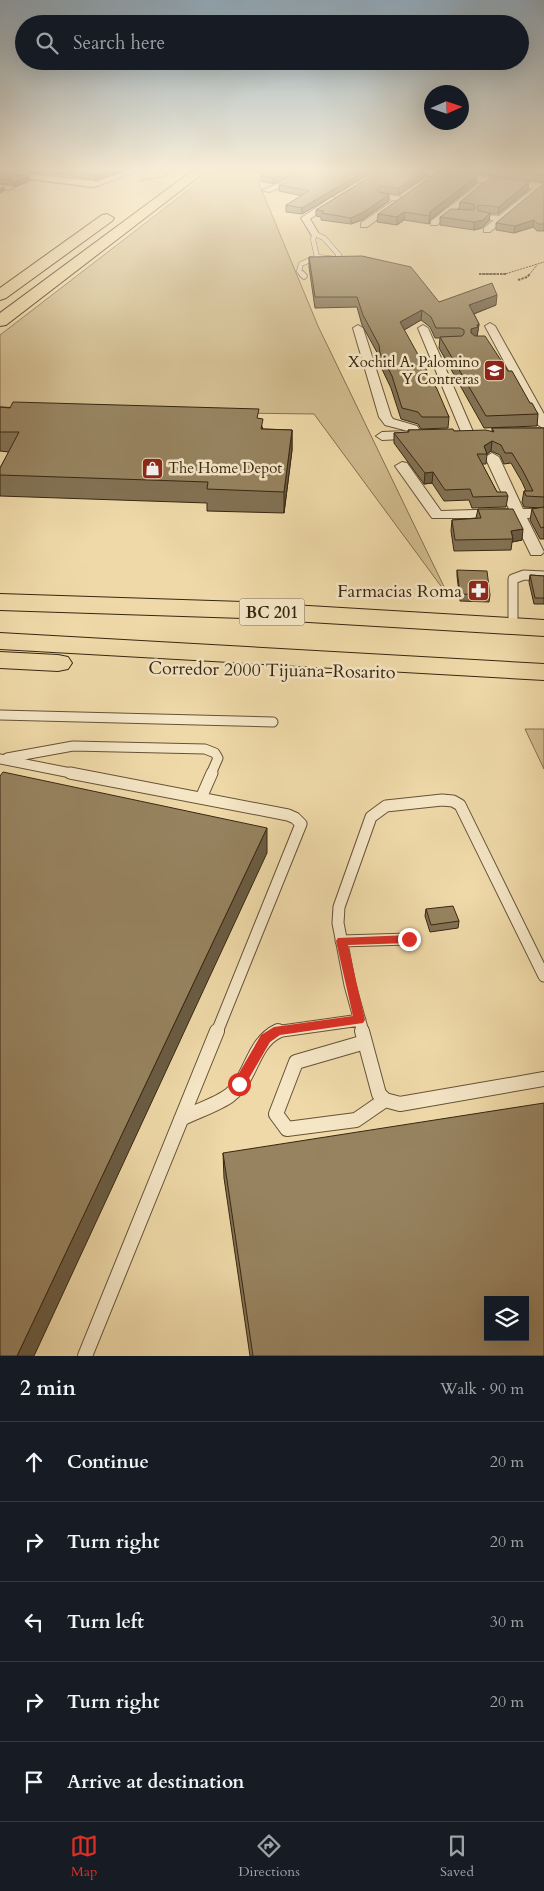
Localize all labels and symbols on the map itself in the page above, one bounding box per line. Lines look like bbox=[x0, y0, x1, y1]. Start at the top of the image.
north arrow bbox=[424, 85, 469, 130]
place label: Xochitl A. Palomino Y Contreras bbox=[348, 352, 479, 389]
school or university icon: Xochitl A. Palomino Y Contreras bbox=[483, 359, 507, 383]
shop icon: The Home Depot bbox=[140, 456, 164, 480]
place label: The Home Depot bbox=[168, 458, 282, 478]
place label: Farmacias Roma bbox=[337, 579, 462, 604]
pharmacy icon: Farmacias Roma bbox=[466, 579, 490, 603]
road number: BC 201 bbox=[240, 598, 304, 626]
street label: Corredor 2000 Tijuana-Rosarito bbox=[148, 656, 396, 685]
route end bbox=[398, 928, 421, 951]
route start bbox=[228, 1073, 251, 1096]

